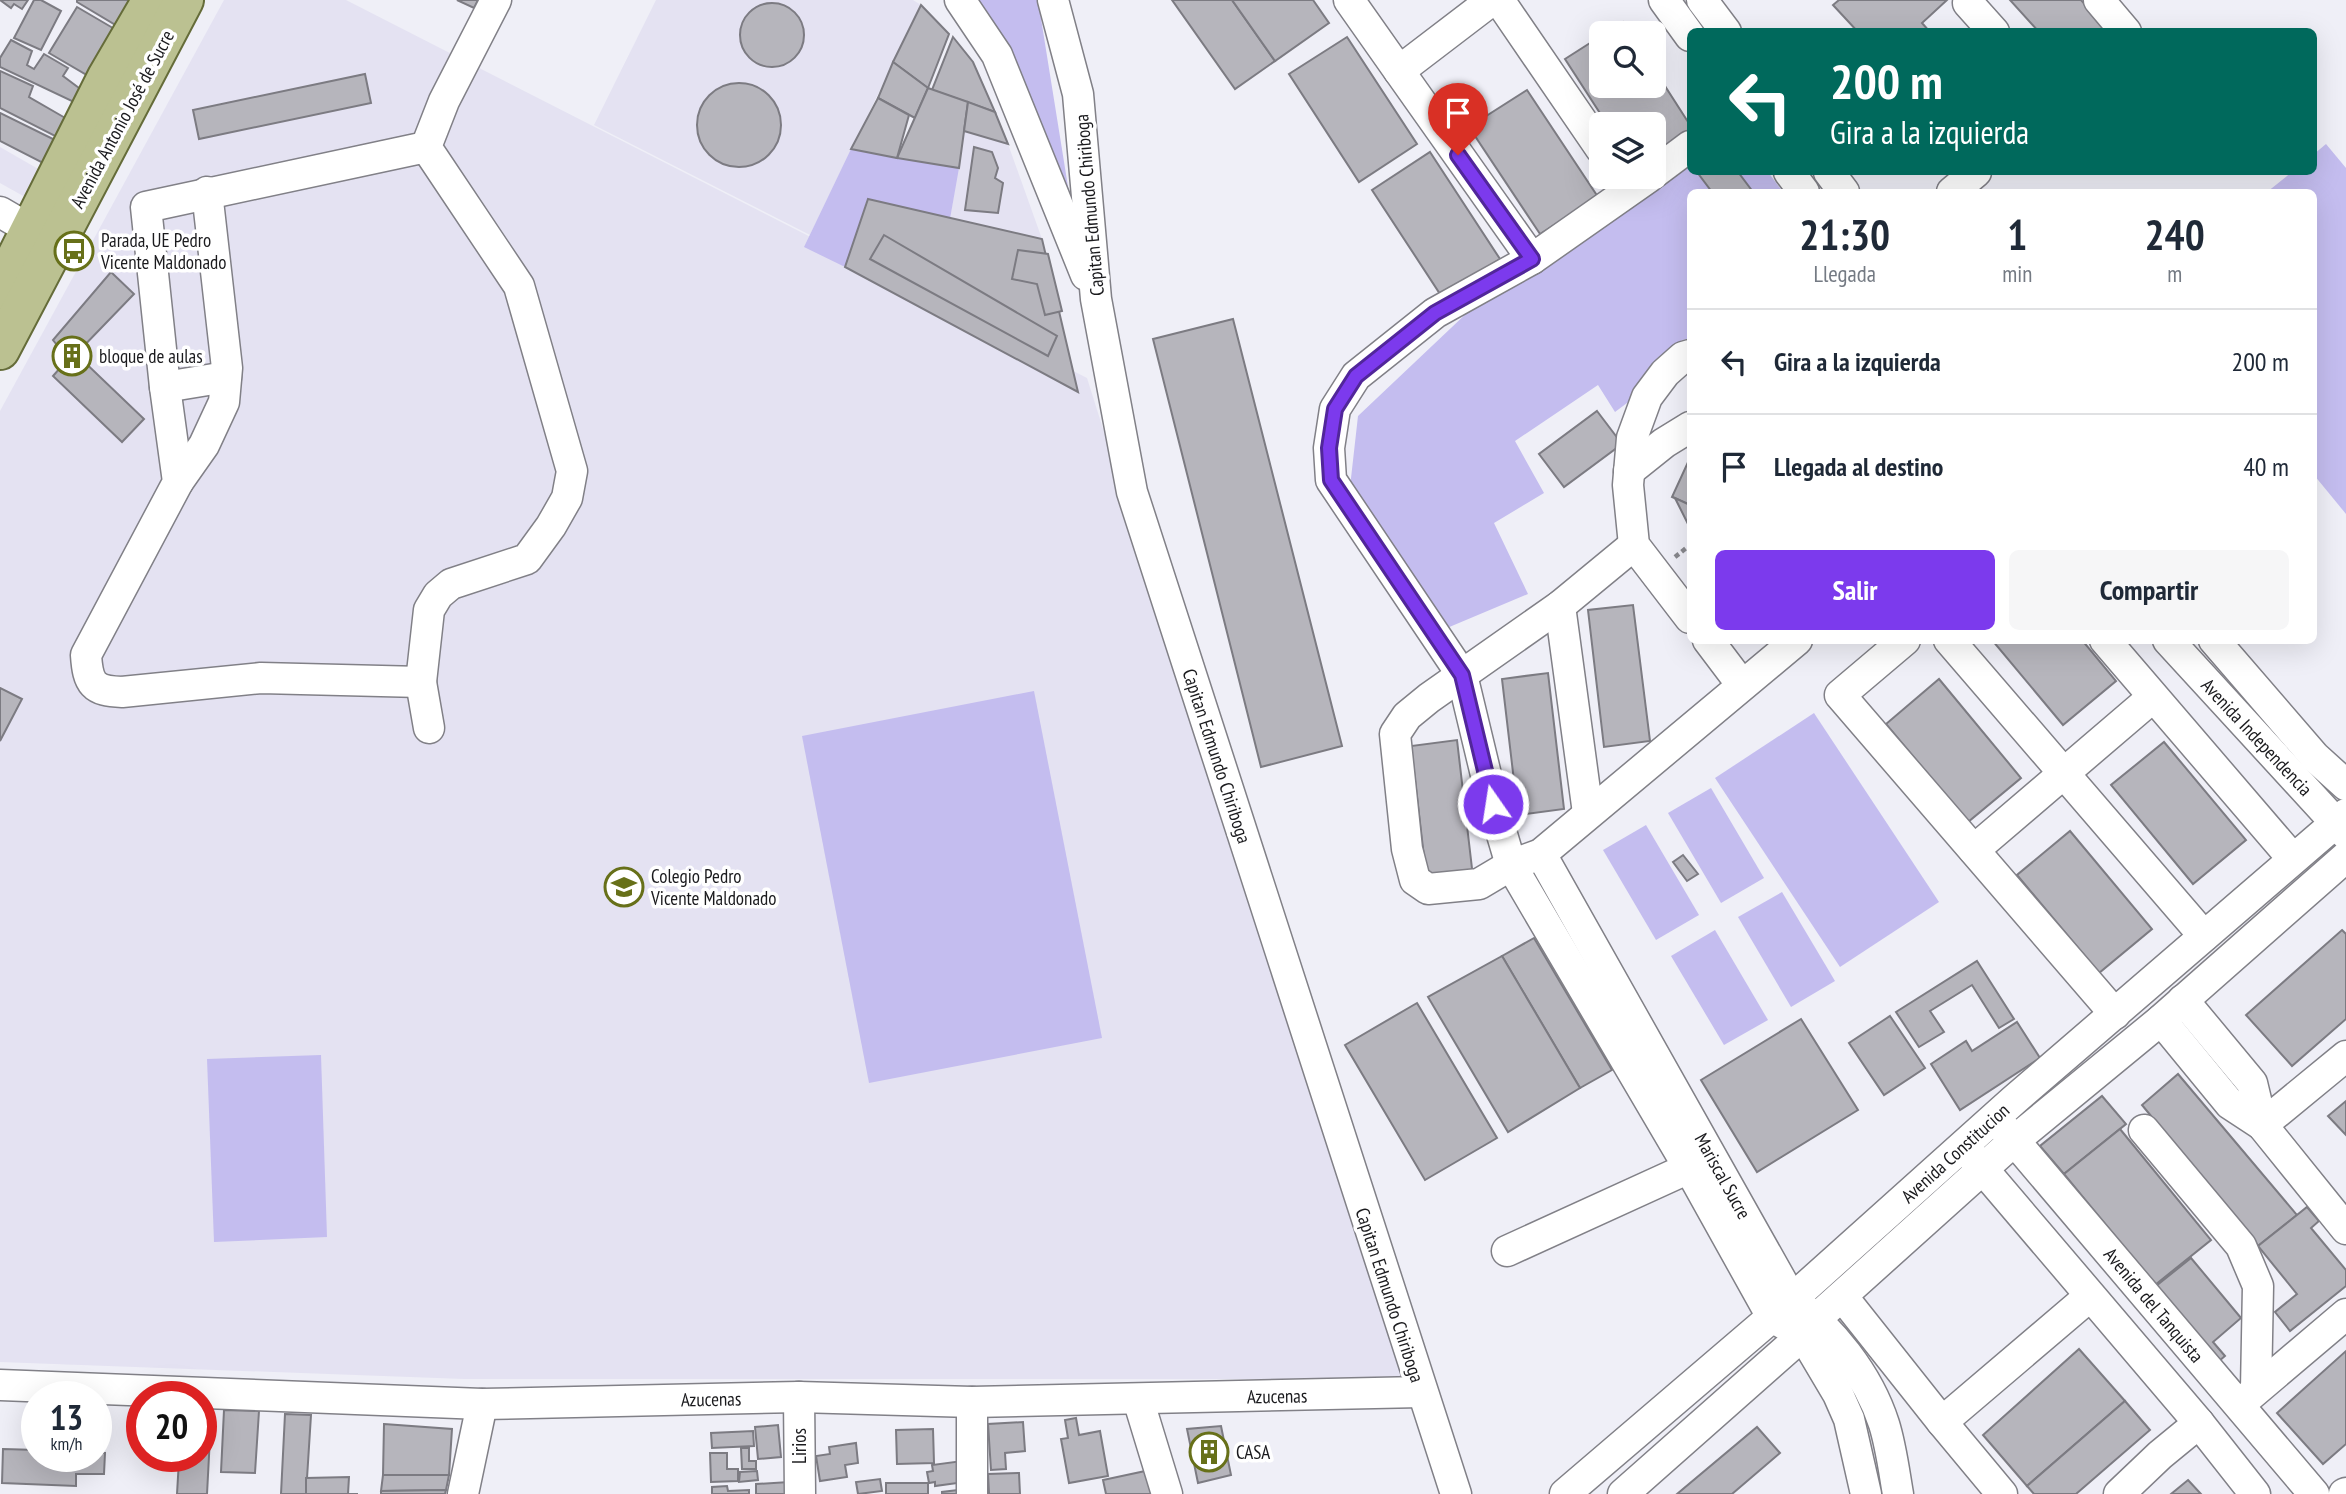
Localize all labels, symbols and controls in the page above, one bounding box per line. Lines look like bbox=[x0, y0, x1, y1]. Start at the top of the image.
map controls bbox=[1589, 21, 1666, 189]
button: search bbox=[1589, 21, 1666, 98]
street label: Avenida Antonio José de Sucre bbox=[65, 26, 179, 212]
text: 200 m bbox=[1830, 49, 1943, 113]
icon: left bbox=[1715, 56, 1806, 147]
pin bbox=[1428, 83, 1488, 155]
icon: arrive bbox=[1439, 94, 1477, 132]
text: Gira a la izquierda bbox=[1830, 111, 2029, 153]
button: layers bbox=[1589, 112, 1666, 189]
street label: Capitan Edmundo Chiriboga bbox=[1069, 113, 1109, 297]
text: 21:30 bbox=[1799, 207, 1890, 262]
text: 1 bbox=[2007, 207, 2027, 262]
text: 240 bbox=[2145, 207, 2205, 262]
place label: Parada, UE Pedro Vicente Maldonado bbox=[100, 228, 226, 274]
bus stop icon: Parada, UE Pedro Vicente Maldonado bbox=[53, 230, 95, 272]
text: Llegada bbox=[1813, 259, 1876, 288]
text: min bbox=[2002, 259, 2032, 288]
text: m bbox=[2167, 259, 2182, 288]
building icon: bloque de aulas bbox=[51, 335, 93, 377]
icon: left bbox=[1715, 343, 1753, 381]
place label: bloque de aulas bbox=[99, 344, 203, 368]
text: Gira a la izquierda bbox=[1774, 345, 1941, 378]
text: 200 m bbox=[2231, 345, 2289, 378]
icon: arrive bbox=[1715, 448, 1753, 486]
text: Llegada al destino bbox=[1774, 450, 1943, 483]
text: 40 m bbox=[2243, 450, 2289, 483]
button: Salir bbox=[1715, 550, 1995, 630]
button: Compartir bbox=[2009, 550, 2289, 630]
street label: Capitan Edmundo Chiriboga bbox=[1177, 666, 1257, 846]
street label: Avenida Independencia bbox=[2196, 673, 2318, 801]
position arrow bbox=[1456, 767, 1530, 841]
place label: Colegio Pedro Vicente Maldonado bbox=[650, 864, 776, 910]
school or university icon: Colegio Pedro Vicente Maldonado bbox=[603, 866, 645, 908]
street label: Avenida Constitucion bbox=[1896, 1098, 2014, 1208]
street label: Mariscal Sucre bbox=[1690, 1129, 1756, 1223]
street label: Capitan Edmundo Chiriboga bbox=[1350, 1205, 1430, 1385]
street label: Avenida del Tanquista bbox=[2099, 1243, 2209, 1367]
speed limit sign: 20 bbox=[126, 1381, 217, 1472]
street label: Azucenas bbox=[1247, 1383, 1307, 1409]
street label: Azucenas bbox=[681, 1386, 741, 1412]
text: 13 bbox=[50, 1394, 83, 1440]
street label: Lirios bbox=[787, 1428, 811, 1464]
building icon: CASA bbox=[1188, 1431, 1230, 1473]
text: km/h bbox=[51, 1432, 82, 1455]
place label: CASA bbox=[1236, 1440, 1270, 1464]

